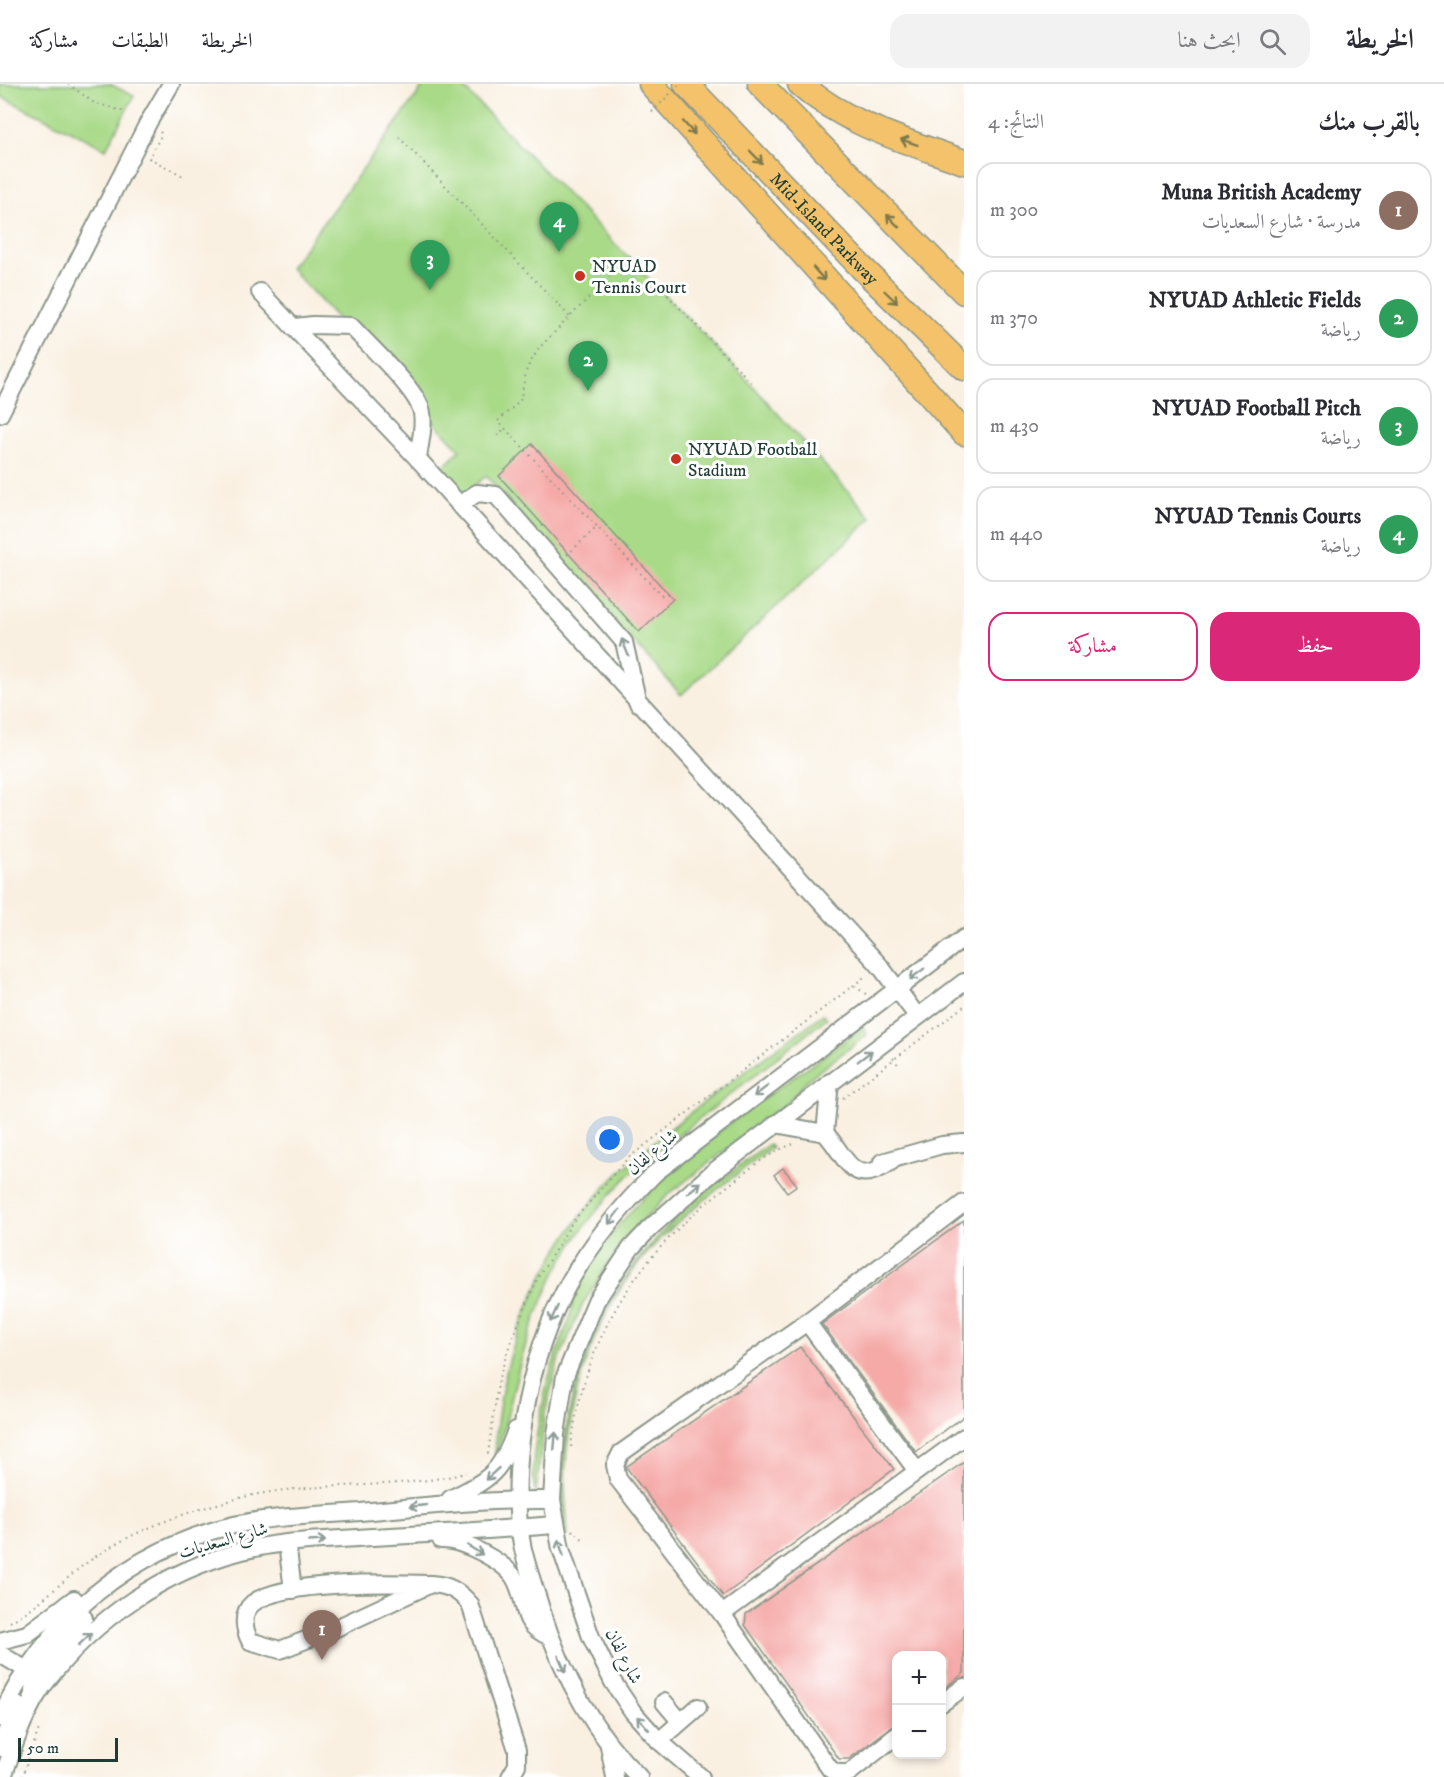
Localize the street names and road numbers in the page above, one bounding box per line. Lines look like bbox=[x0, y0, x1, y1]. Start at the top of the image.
street label: Mid-Island Parkway bbox=[765, 168, 883, 290]
street label: شارع لفان bbox=[623, 1125, 684, 1183]
street label: شارع السعديات bbox=[176, 1518, 271, 1567]
street label: شارع لفان bbox=[597, 1625, 646, 1689]

